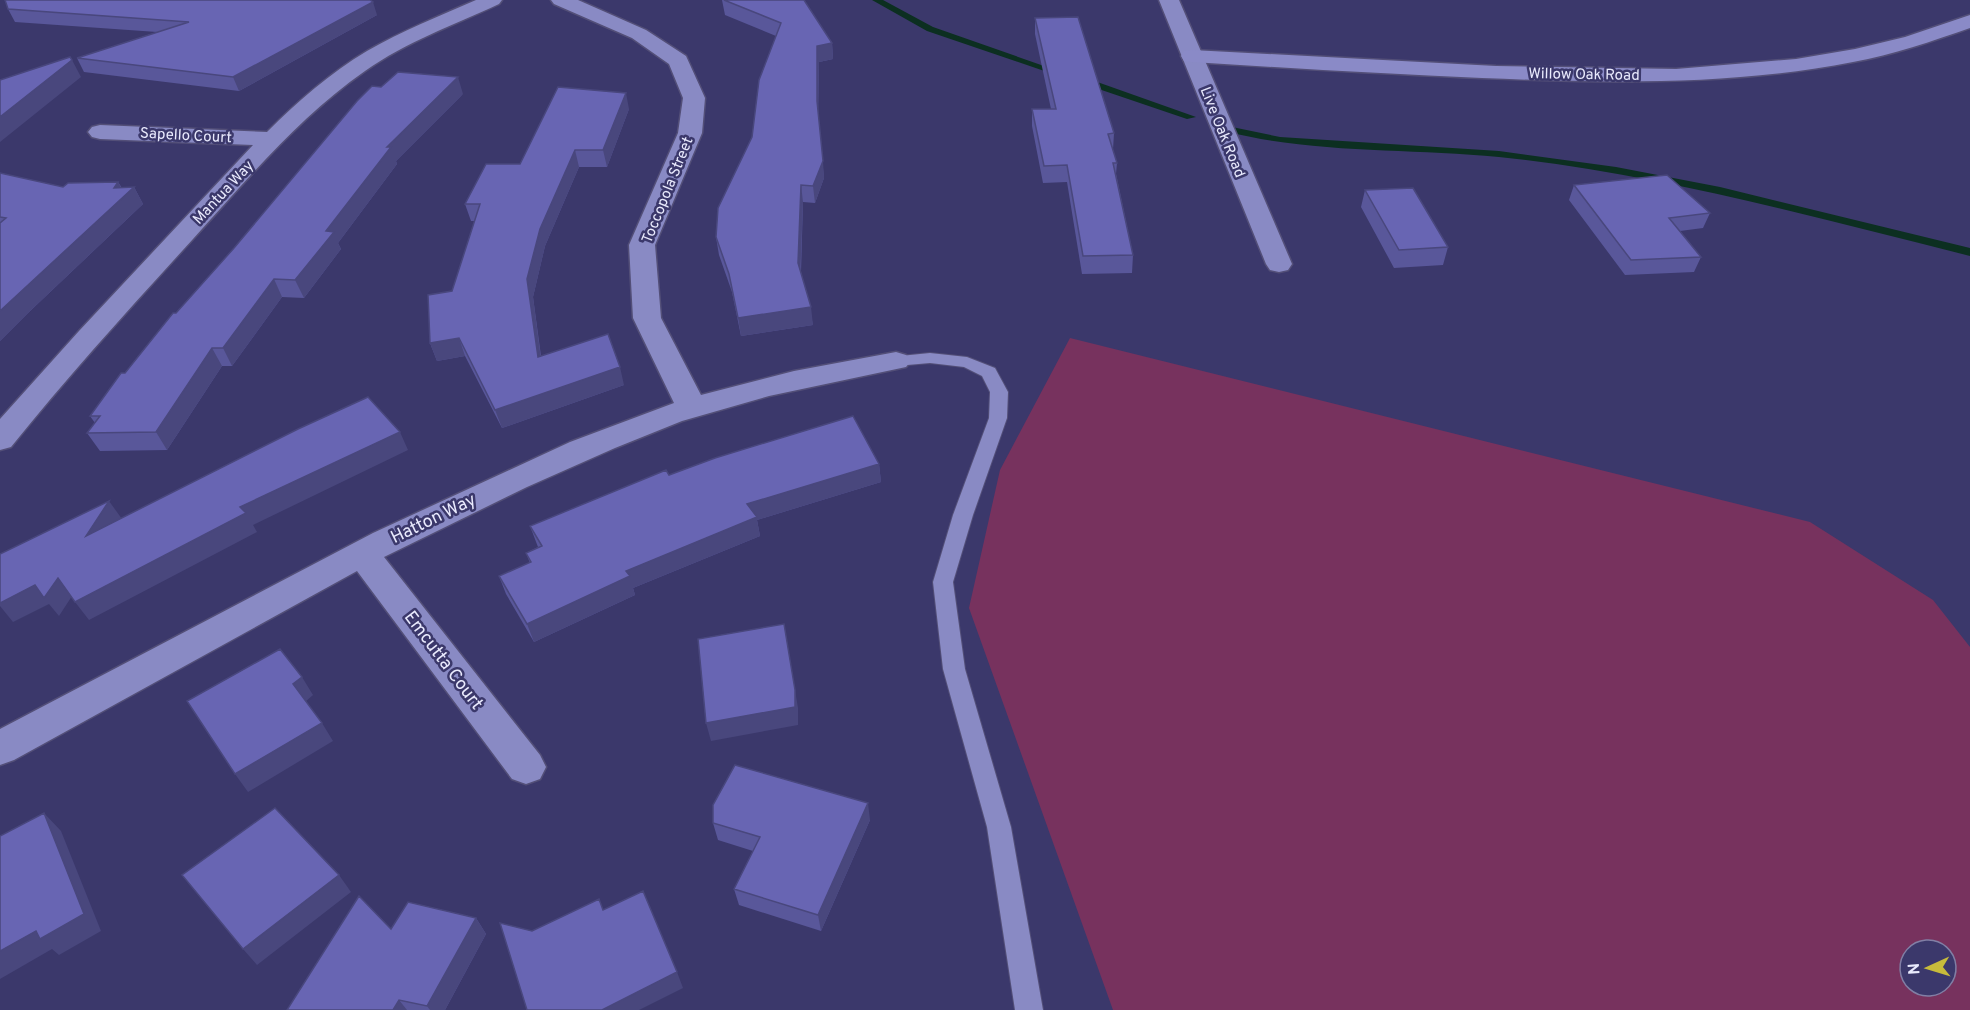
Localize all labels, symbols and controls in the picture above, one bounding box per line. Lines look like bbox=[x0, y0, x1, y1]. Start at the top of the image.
street label: Willow Oak Road bbox=[1528, 65, 1640, 86]
street label: Live Oak Road bbox=[1195, 84, 1248, 181]
street label: Sapello Court bbox=[139, 125, 232, 148]
street label: Toccopola Street bbox=[638, 134, 698, 247]
street label: Mantua Way bbox=[190, 157, 259, 229]
street label: Hatton Way bbox=[387, 489, 480, 550]
street label: Emcutta Court bbox=[398, 607, 488, 715]
north arrow bbox=[1898, 938, 1958, 998]
text: N bbox=[1905, 962, 1925, 975]

